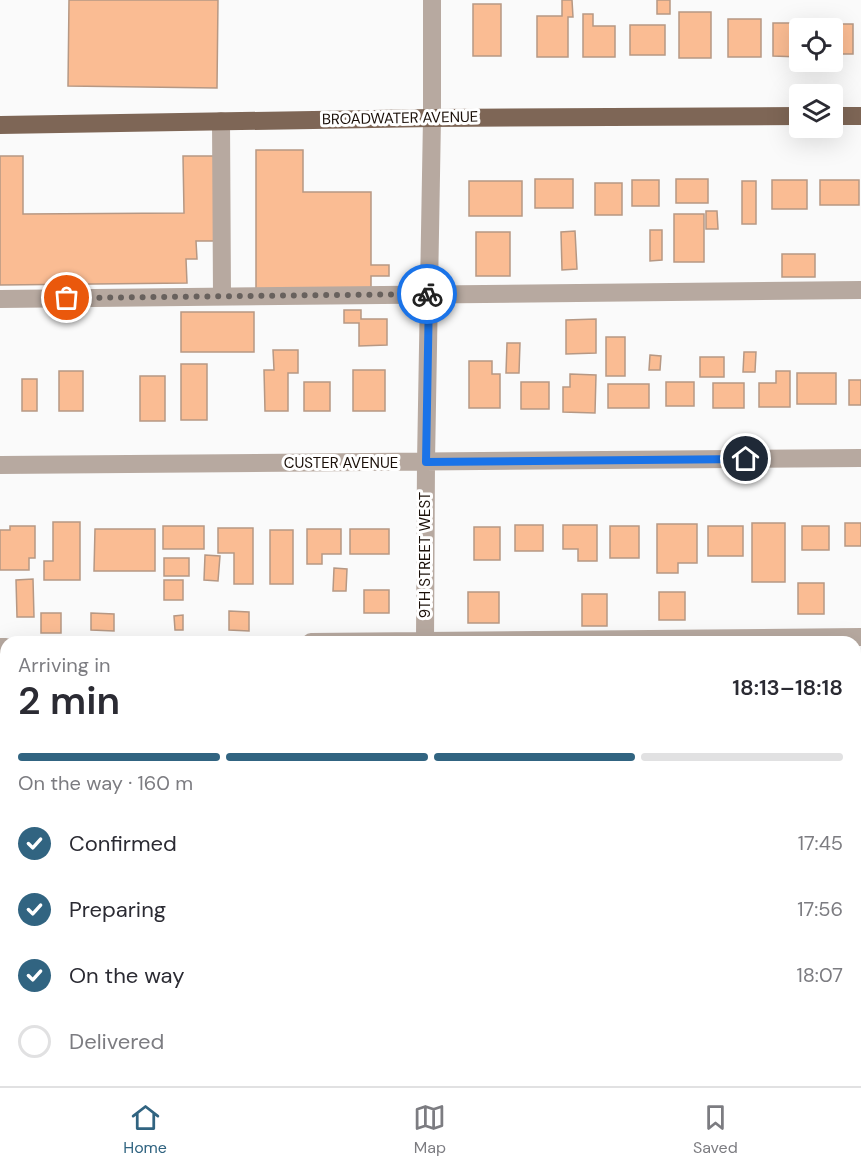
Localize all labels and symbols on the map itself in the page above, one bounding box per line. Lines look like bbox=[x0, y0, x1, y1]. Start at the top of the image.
street label: BROADWATER AVENUE bbox=[322, 107, 478, 129]
courier bbox=[397, 264, 457, 324]
pin bbox=[41, 272, 92, 323]
pin bbox=[720, 433, 771, 484]
street label: CUSTER AVENUE bbox=[284, 453, 398, 473]
street label: 9TH STREET WEST bbox=[415, 492, 435, 618]

